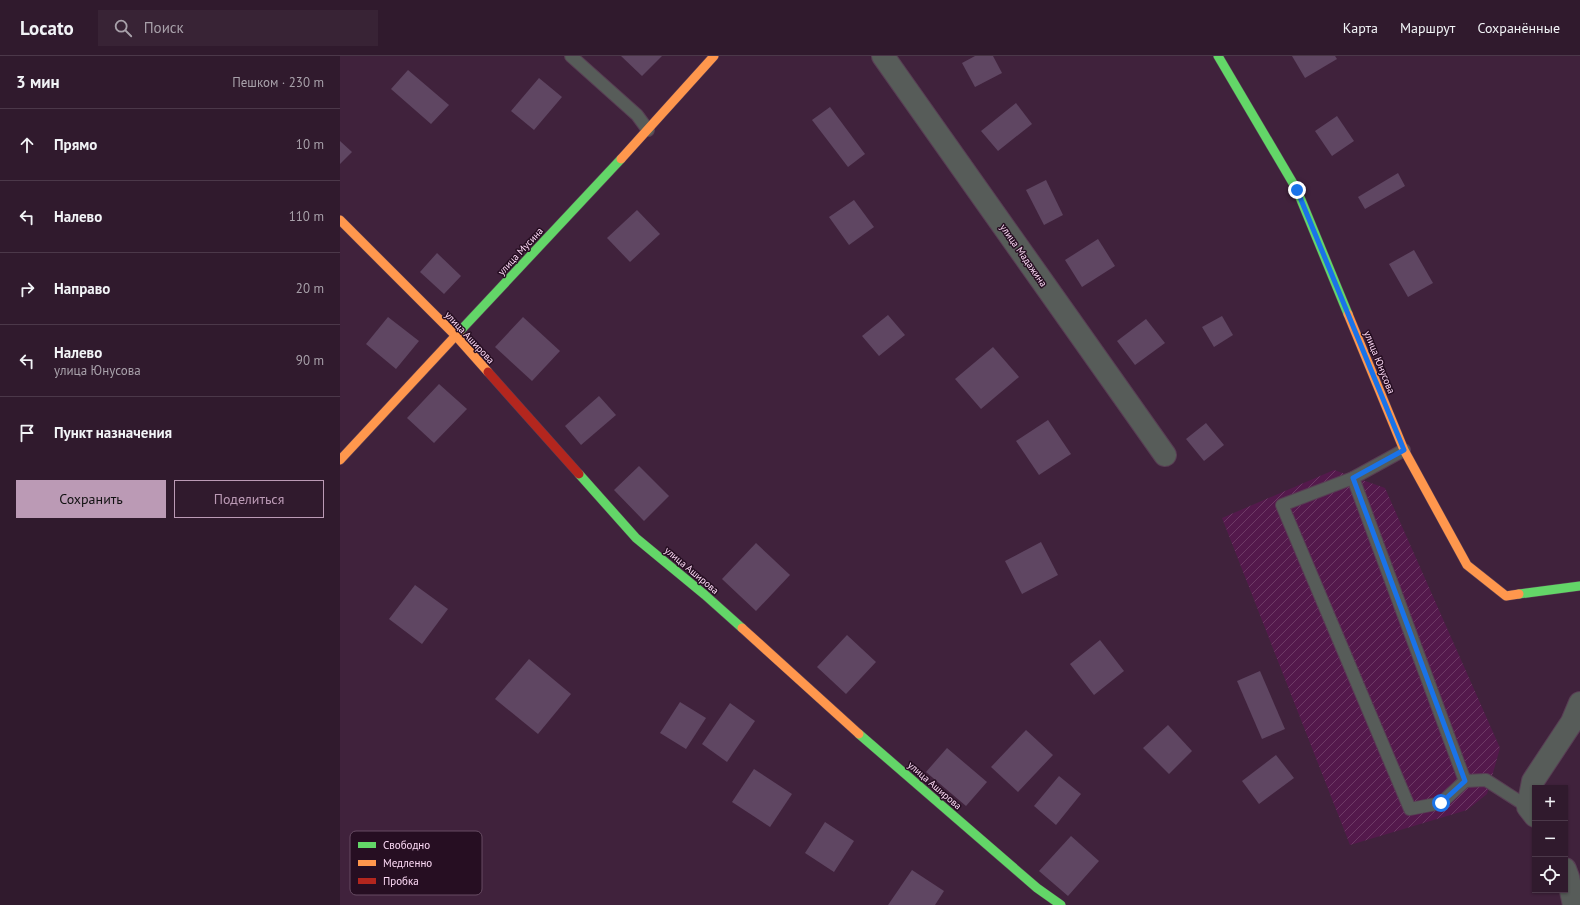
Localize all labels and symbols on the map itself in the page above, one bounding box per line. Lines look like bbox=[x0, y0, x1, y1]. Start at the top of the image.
route end bbox=[1288, 181, 1306, 199]
street label: улица Мадажина bbox=[997, 221, 1050, 289]
street label: улица Мусина bbox=[495, 225, 546, 278]
street label: улица Аширова bbox=[442, 308, 497, 366]
street label: улица Юнусова bbox=[1361, 329, 1398, 396]
street label: улица Аширова bbox=[662, 544, 722, 597]
street label: улица Аширова bbox=[905, 758, 964, 812]
route start bbox=[1432, 794, 1450, 812]
legend bbox=[350, 831, 482, 895]
text: Свободно bbox=[383, 838, 430, 852]
text: Медленно bbox=[383, 856, 432, 870]
text: Пробка bbox=[383, 874, 419, 888]

